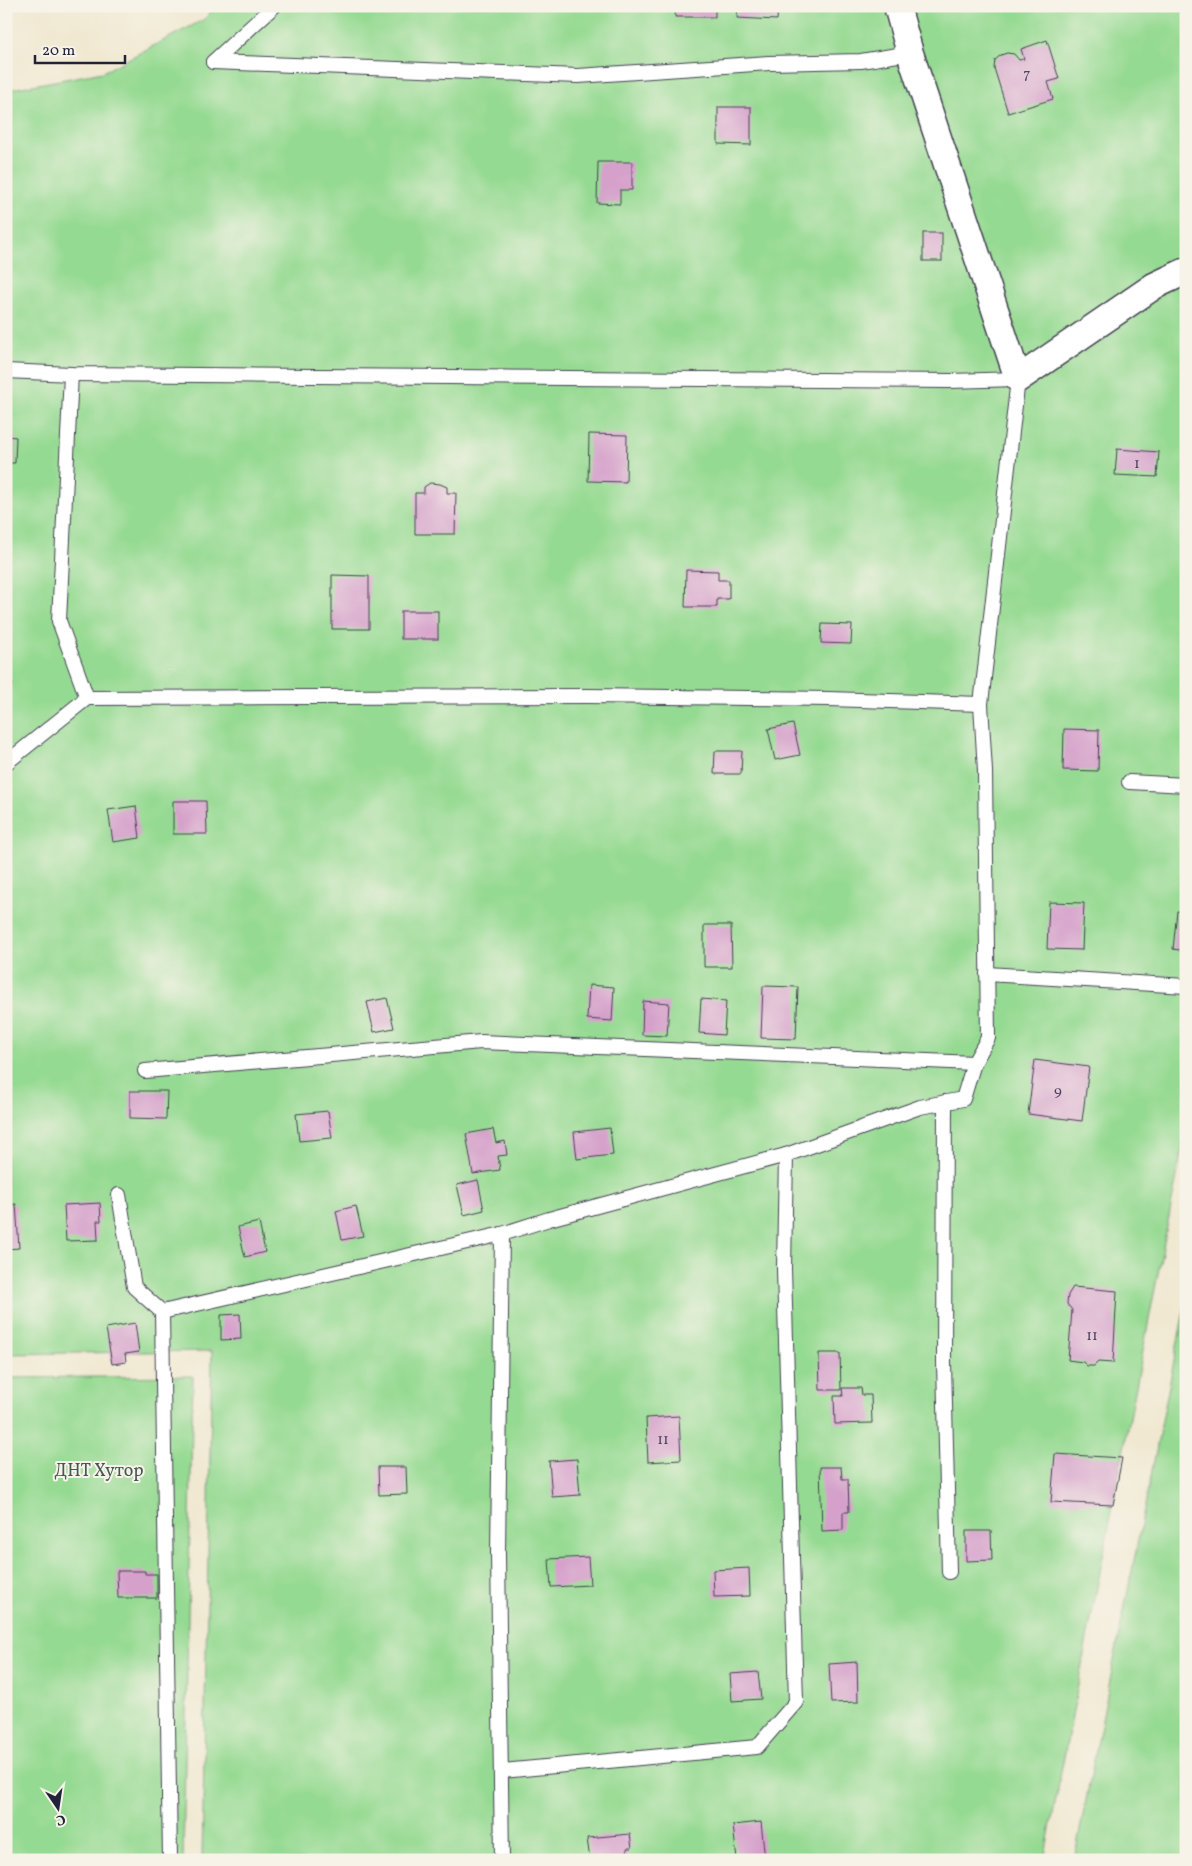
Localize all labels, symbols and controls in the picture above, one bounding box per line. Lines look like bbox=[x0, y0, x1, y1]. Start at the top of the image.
scale bar bbox=[35, 32, 125, 64]
text: 20 m bbox=[42, 41, 75, 62]
house number: 7 bbox=[1023, 64, 1031, 85]
house number: 1 bbox=[1134, 454, 1140, 475]
house number: 9 bbox=[1054, 1081, 1062, 1102]
house number: 11 bbox=[1086, 1326, 1098, 1347]
house number: 11 bbox=[657, 1430, 669, 1451]
park label: ДНТ Хутор bbox=[54, 1459, 144, 1484]
north arrow bbox=[32, 1784, 82, 1834]
text: С bbox=[54, 1809, 67, 1829]

